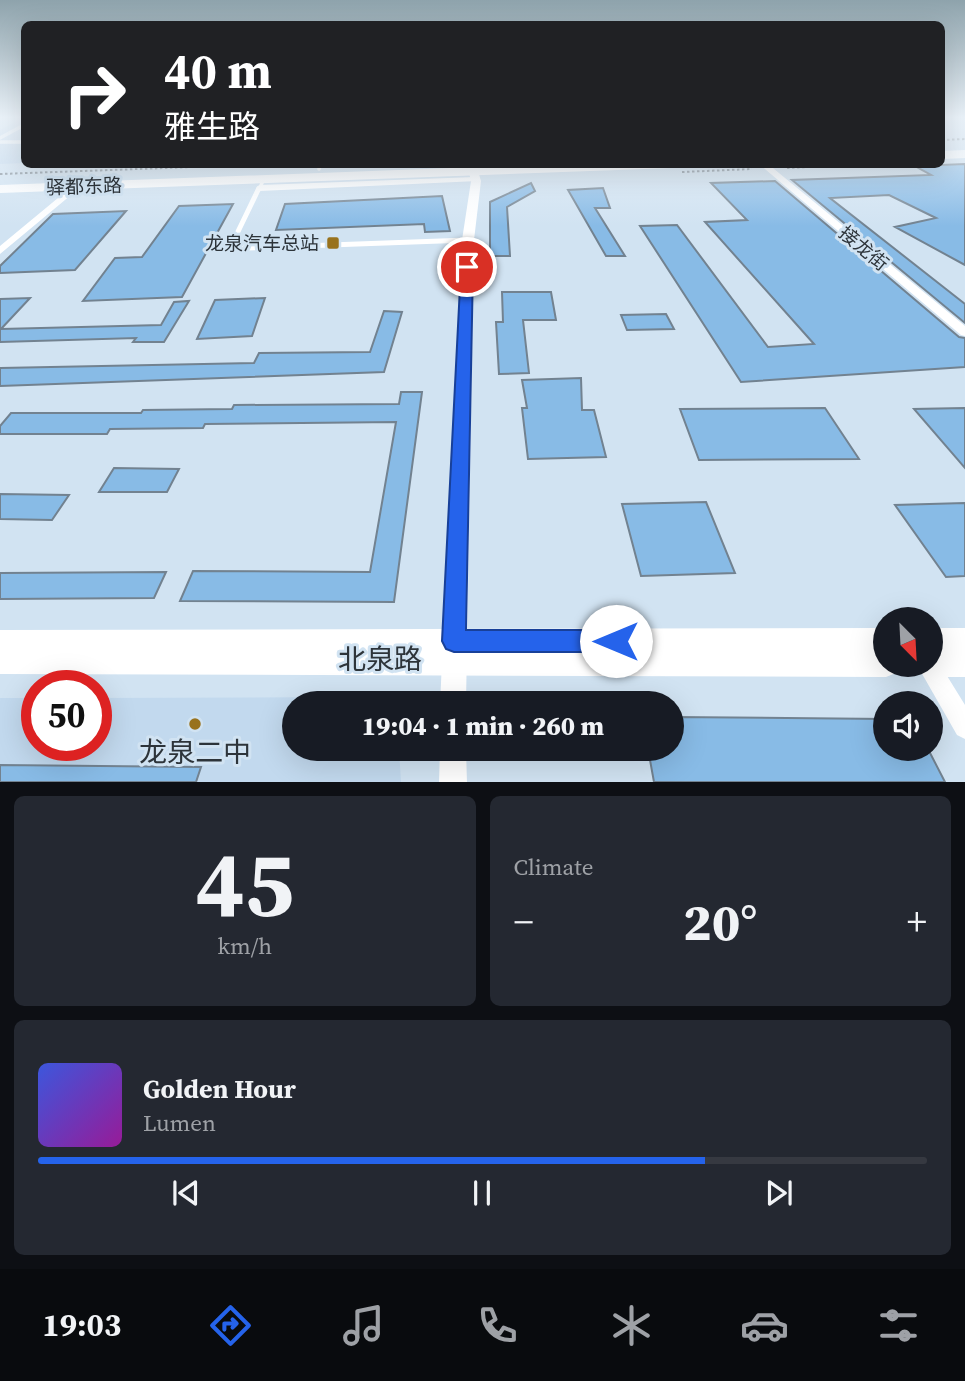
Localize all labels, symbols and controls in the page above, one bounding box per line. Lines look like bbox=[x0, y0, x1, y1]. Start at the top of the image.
text: 40 m bbox=[164, 37, 272, 104]
icon: right bbox=[49, 49, 140, 140]
text: 雅生路 bbox=[164, 105, 260, 149]
street label: 驿都东路 bbox=[46, 172, 122, 200]
street label: 接龙街 bbox=[834, 220, 894, 276]
place label: 龙泉汽车总站 bbox=[205, 230, 319, 256]
marker: 龙泉汽车总站 bbox=[325, 235, 341, 251]
pin bbox=[437, 237, 497, 297]
icon: arrive bbox=[448, 248, 486, 286]
position arrow bbox=[579, 604, 653, 678]
north arrow bbox=[873, 607, 943, 677]
map controls bbox=[873, 607, 943, 761]
street label: 北泉路 bbox=[338, 640, 422, 678]
speed limit sign: 50 bbox=[21, 670, 112, 761]
button: sound bbox=[873, 691, 943, 761]
text: 19:04 · 1 min · 260 m bbox=[362, 708, 604, 744]
marker: 龙泉二中 bbox=[187, 716, 203, 732]
place label: 龙泉二中 bbox=[139, 733, 251, 771]
text: 45 bbox=[195, 822, 294, 946]
text: Climate bbox=[514, 851, 593, 883]
text: 20° bbox=[683, 886, 757, 957]
text: − bbox=[514, 896, 534, 948]
text: + bbox=[907, 896, 927, 948]
text: km/h bbox=[217, 930, 272, 962]
text: Golden Hour bbox=[143, 1071, 296, 1107]
text: Lumen bbox=[143, 1107, 216, 1139]
icon: previous bbox=[167, 1174, 205, 1212]
icon: pause bbox=[463, 1174, 501, 1212]
icon: next bbox=[760, 1174, 798, 1212]
icon: directions bbox=[206, 1301, 255, 1350]
icon: music bbox=[339, 1301, 388, 1350]
icon: phone bbox=[473, 1301, 522, 1350]
icon: climate bbox=[607, 1301, 656, 1350]
icon: car bbox=[740, 1301, 789, 1350]
icon: filters bbox=[874, 1301, 923, 1350]
text: 19:03 bbox=[42, 1303, 121, 1347]

